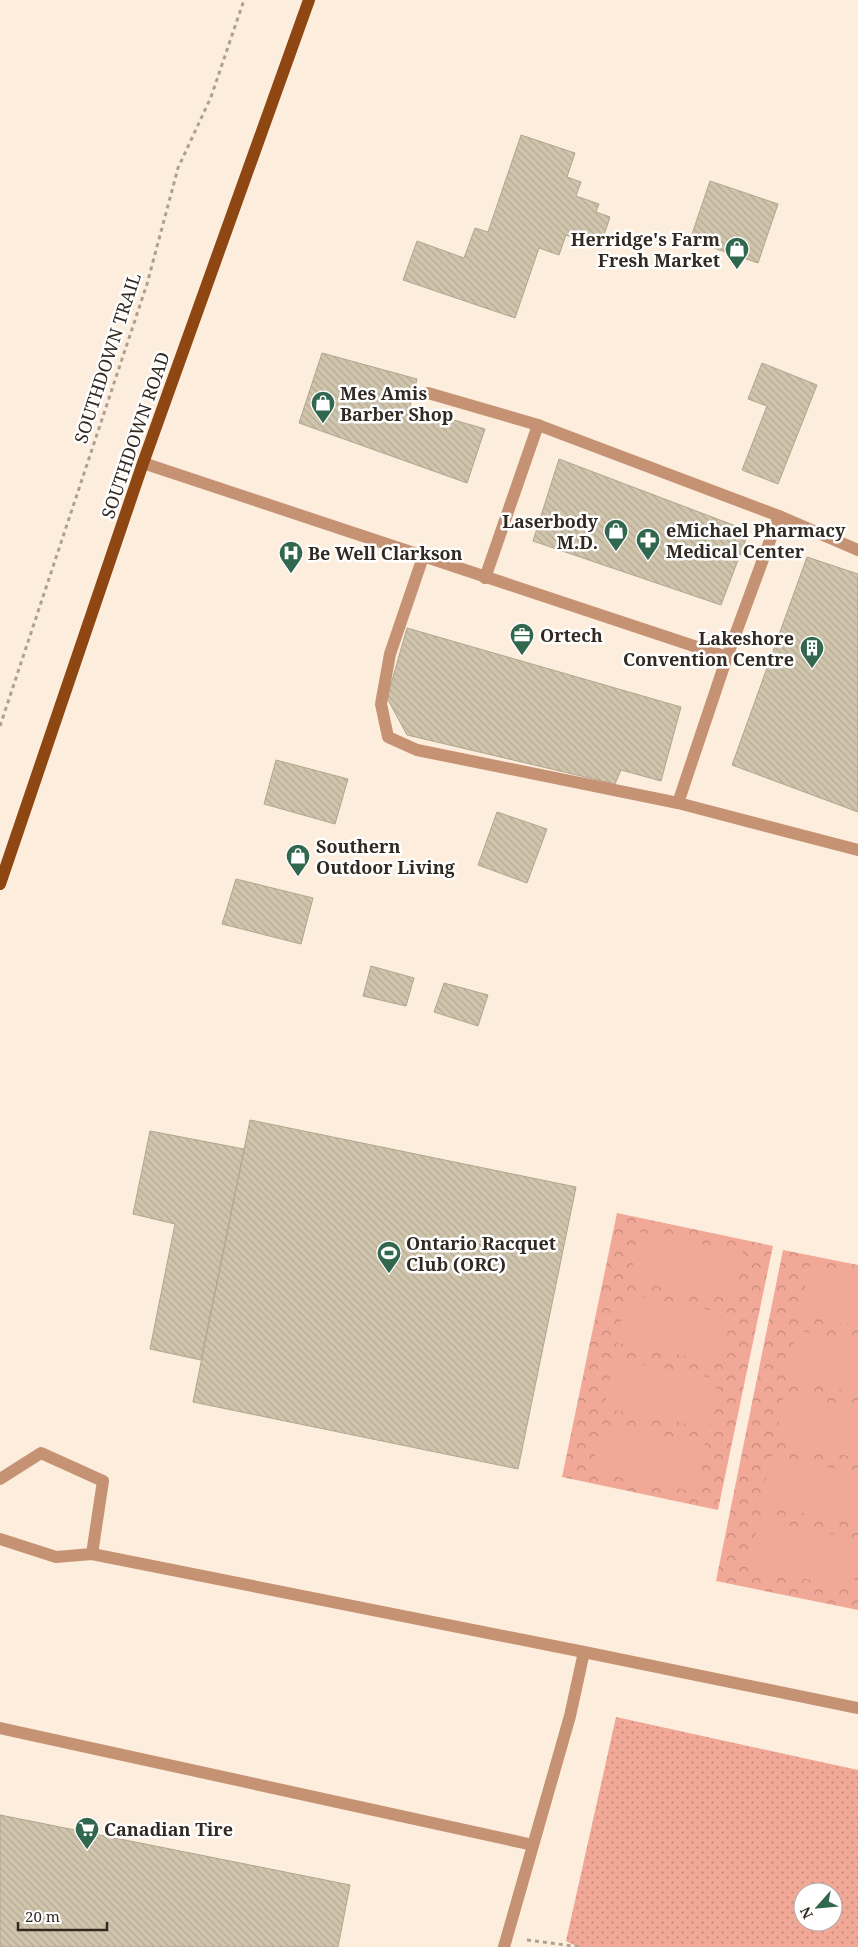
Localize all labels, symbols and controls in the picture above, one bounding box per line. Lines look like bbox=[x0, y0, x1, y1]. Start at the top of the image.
place label: Herridge's Farm Fresh Market bbox=[571, 227, 720, 272]
shop icon: Herridge's Farm Fresh Market bbox=[724, 236, 750, 270]
street label: SOUTHDOWN TRAIL bbox=[68, 270, 146, 446]
street label: SOUTHDOWN ROAD bbox=[95, 348, 175, 522]
place label: Mes Amis Barber Shop bbox=[340, 381, 453, 426]
shop icon: Mes Amis Barber Shop bbox=[310, 390, 336, 424]
place label: Laserbody M.D. bbox=[502, 509, 599, 554]
shop icon: Laserbody M.D. bbox=[603, 518, 629, 552]
place label: eMichael Pharmacy Medical Center bbox=[666, 518, 846, 563]
pharmacy icon: eMichael Pharmacy Medical Center bbox=[635, 527, 661, 561]
hospital icon: Be Well Clarkson bbox=[278, 540, 304, 574]
place label: Be Well Clarkson bbox=[308, 541, 463, 565]
office icon: Ortech bbox=[509, 622, 535, 656]
place label: Ortech bbox=[540, 623, 603, 647]
place label: Lakeshore Convention Centre bbox=[623, 626, 794, 671]
building icon: Lakeshore Convention Centre bbox=[799, 635, 825, 669]
place label: Southern Outdoor Living bbox=[316, 834, 456, 879]
shop icon: Southern Outdoor Living bbox=[285, 843, 311, 877]
place label: Ontario Racquet Club (ORC) bbox=[406, 1231, 556, 1276]
sports icon: Ontario Racquet Club (ORC) bbox=[376, 1240, 402, 1274]
supermarket icon: Canadian Tire bbox=[74, 1816, 100, 1850]
place label: Canadian Tire bbox=[104, 1817, 233, 1841]
north arrow bbox=[793, 1882, 843, 1932]
scale bar bbox=[18, 1900, 106, 1932]
text: N bbox=[795, 1904, 817, 1922]
text: 20 m bbox=[25, 1906, 60, 1926]

